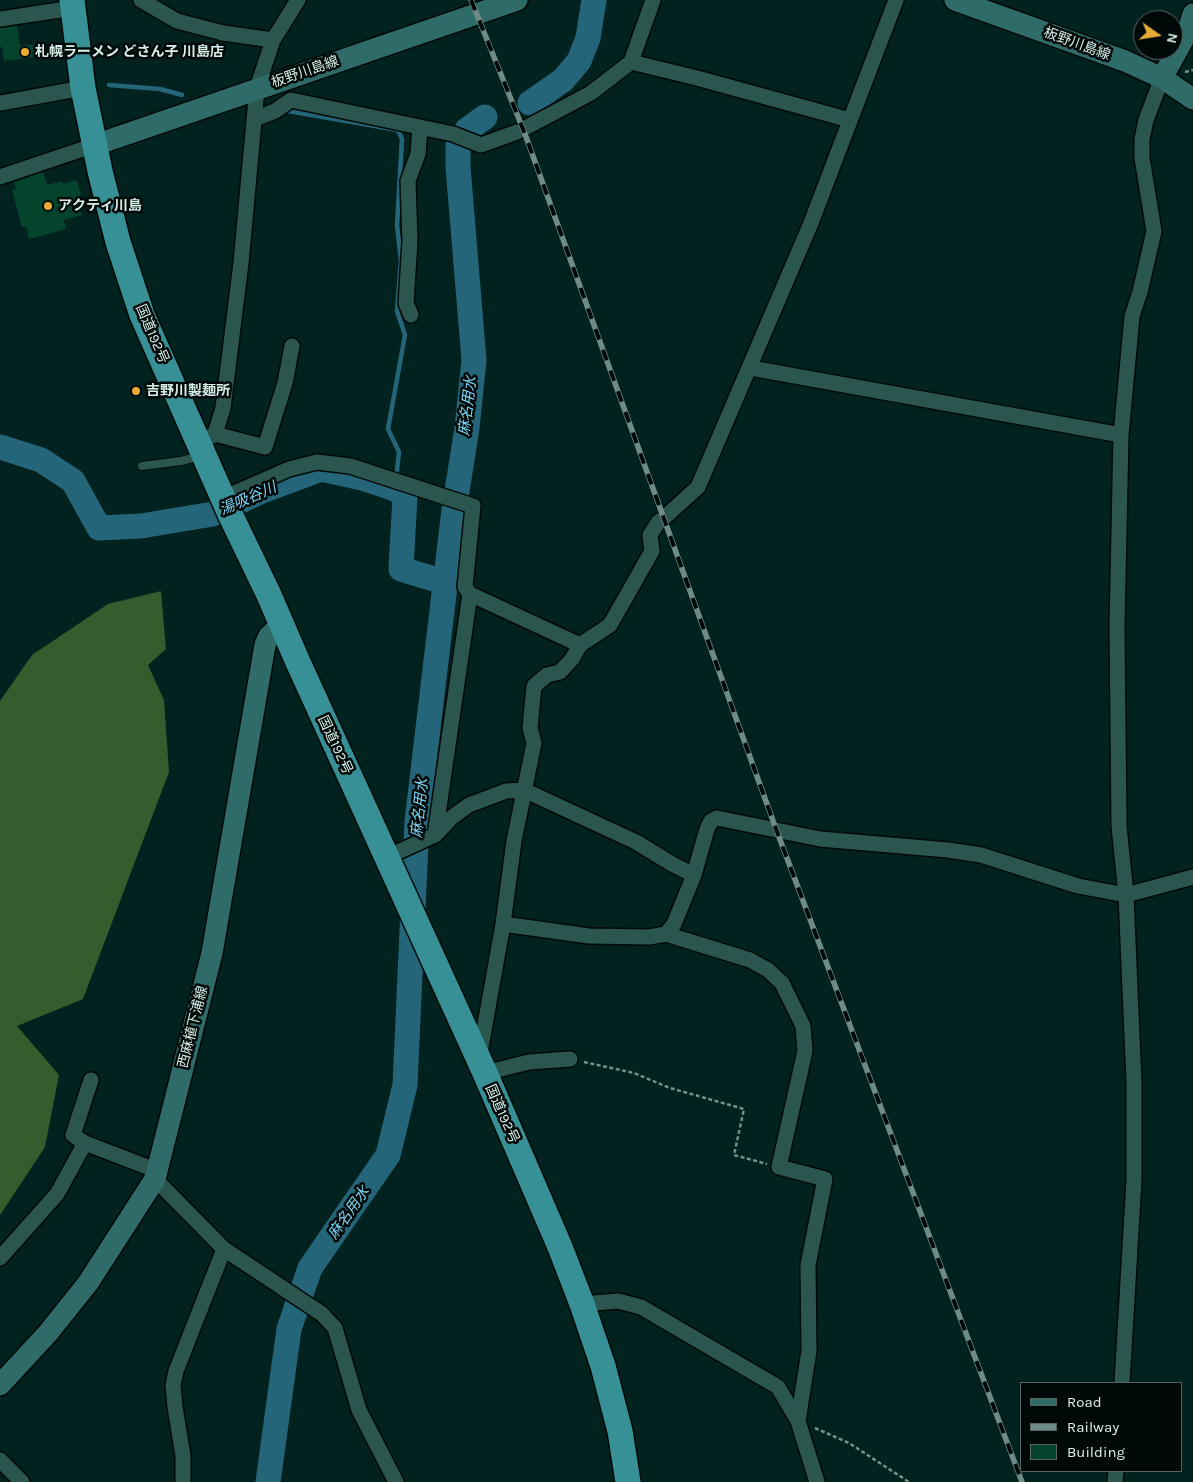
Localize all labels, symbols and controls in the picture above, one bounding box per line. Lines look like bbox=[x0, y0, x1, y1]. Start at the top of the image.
north arrow bbox=[1133, 10, 1183, 60]
street label: 板野川島線 bbox=[1041, 24, 1113, 64]
text: N bbox=[1163, 31, 1182, 45]
place label: 札幌ラーメン どさん子 川島店 bbox=[35, 44, 224, 60]
marker: 札幌ラーメン どさん子 川島店 bbox=[19, 46, 31, 58]
street label: 板野川島線 bbox=[269, 53, 341, 91]
place label: アクティ川島 bbox=[58, 198, 142, 214]
marker: アクティ川島 bbox=[42, 200, 54, 212]
street label: 国道192号 bbox=[132, 302, 172, 366]
water label: 麻名用水 bbox=[455, 375, 481, 437]
place label: 吉野川製麺所 bbox=[146, 383, 230, 399]
marker: 吉野川製麺所 bbox=[130, 385, 142, 397]
water label: 湯吸谷川 bbox=[217, 479, 279, 519]
street label: 国道192号 bbox=[314, 713, 356, 777]
water label: 麻名用水 bbox=[408, 777, 432, 839]
street label: 西麻植下浦線 bbox=[175, 984, 211, 1070]
street label: 国道192号 bbox=[482, 1082, 522, 1146]
water label: 麻名用水 bbox=[324, 1183, 374, 1243]
legend bbox=[1020, 1382, 1183, 1472]
text: Road bbox=[1067, 1393, 1102, 1411]
text: Railway bbox=[1067, 1418, 1119, 1436]
text: Building bbox=[1067, 1443, 1125, 1461]

